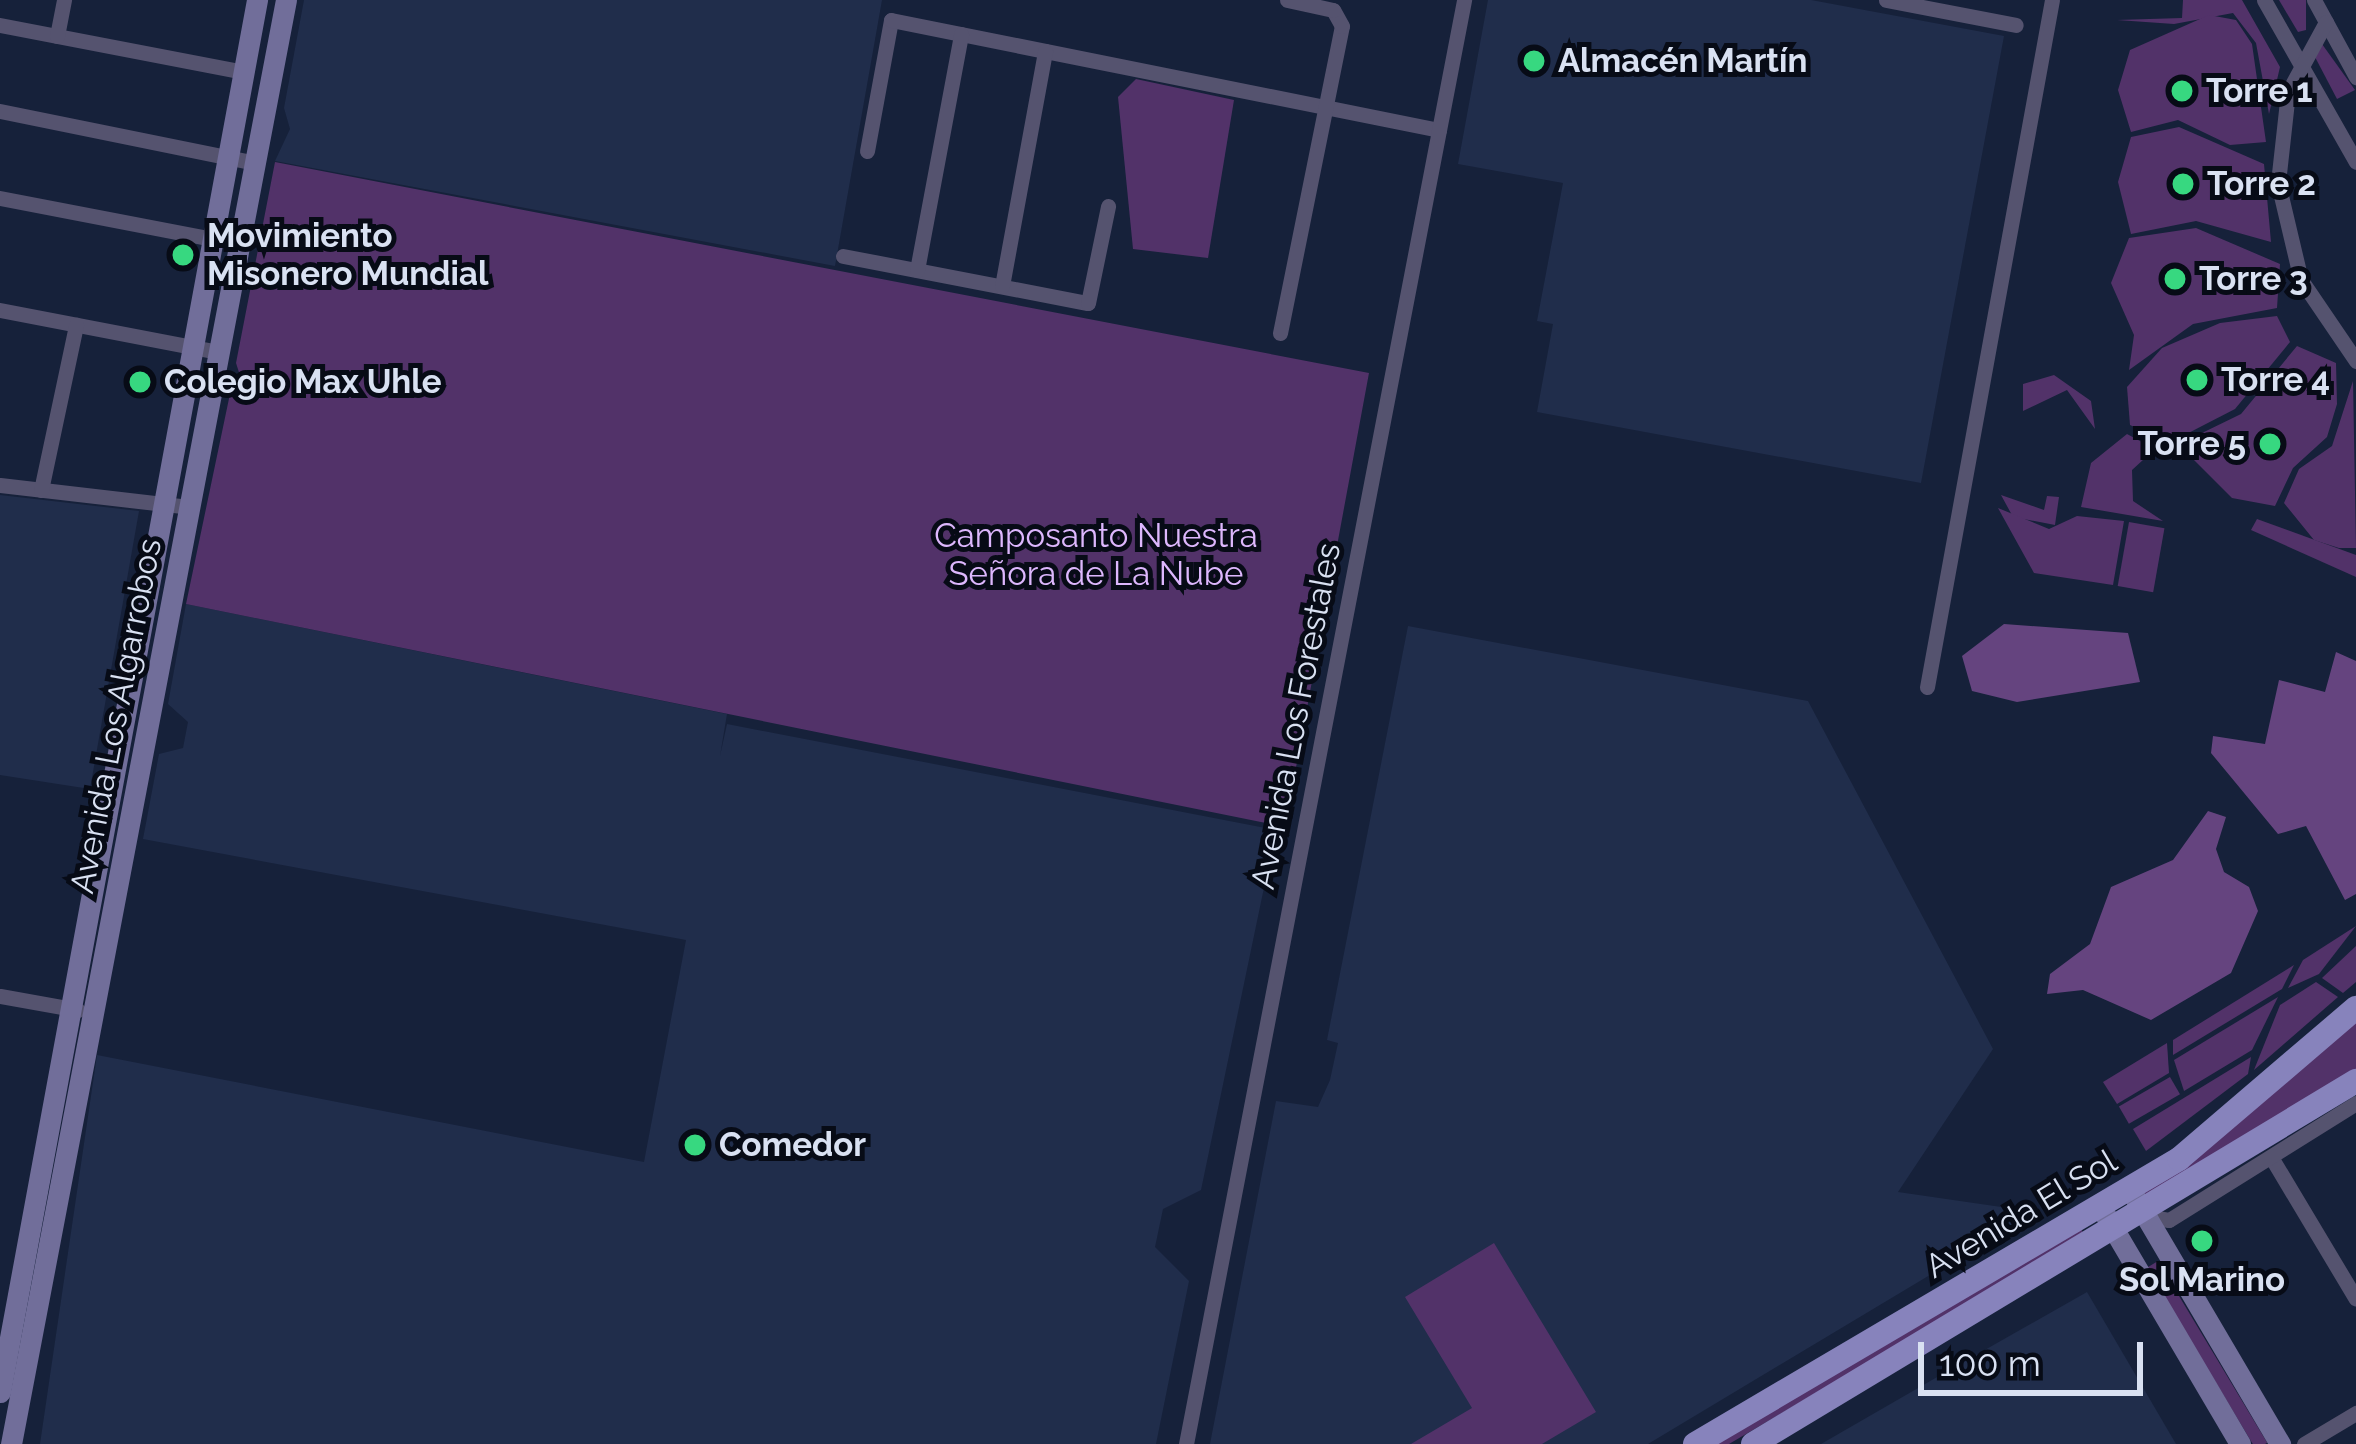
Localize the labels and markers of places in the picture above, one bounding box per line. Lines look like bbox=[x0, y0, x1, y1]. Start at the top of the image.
place label: Almacén Martín bbox=[1558, 41, 1807, 81]
marker: Almacén Martín bbox=[1521, 48, 1547, 74]
place label: Torre 1 bbox=[2206, 71, 2312, 111]
marker: Torre 1 bbox=[2169, 78, 2195, 104]
place label: Torre 2 bbox=[2207, 164, 2316, 204]
marker: Torre 2 bbox=[2170, 171, 2196, 197]
place label: Movimiento Misonero Mundial bbox=[207, 216, 488, 294]
marker: Movimiento Misonero Mundial bbox=[170, 242, 196, 268]
place label: Torre 3 bbox=[2199, 259, 2308, 299]
marker: Torre 3 bbox=[2162, 266, 2188, 292]
place label: Torre 4 bbox=[2221, 360, 2330, 400]
place label: Colegio Max Uhle bbox=[164, 362, 441, 402]
marker: Torre 4 bbox=[2184, 367, 2210, 393]
marker: Colegio Max Uhle bbox=[127, 369, 153, 395]
place label: Torre 5 bbox=[2138, 424, 2246, 464]
marker: Torre 5 bbox=[2257, 431, 2283, 457]
place label: Comedor bbox=[719, 1125, 866, 1165]
marker: Comedor bbox=[682, 1132, 708, 1158]
marker: Sol Marino bbox=[2189, 1228, 2215, 1254]
place label: Sol Marino bbox=[2118, 1260, 2286, 1300]

